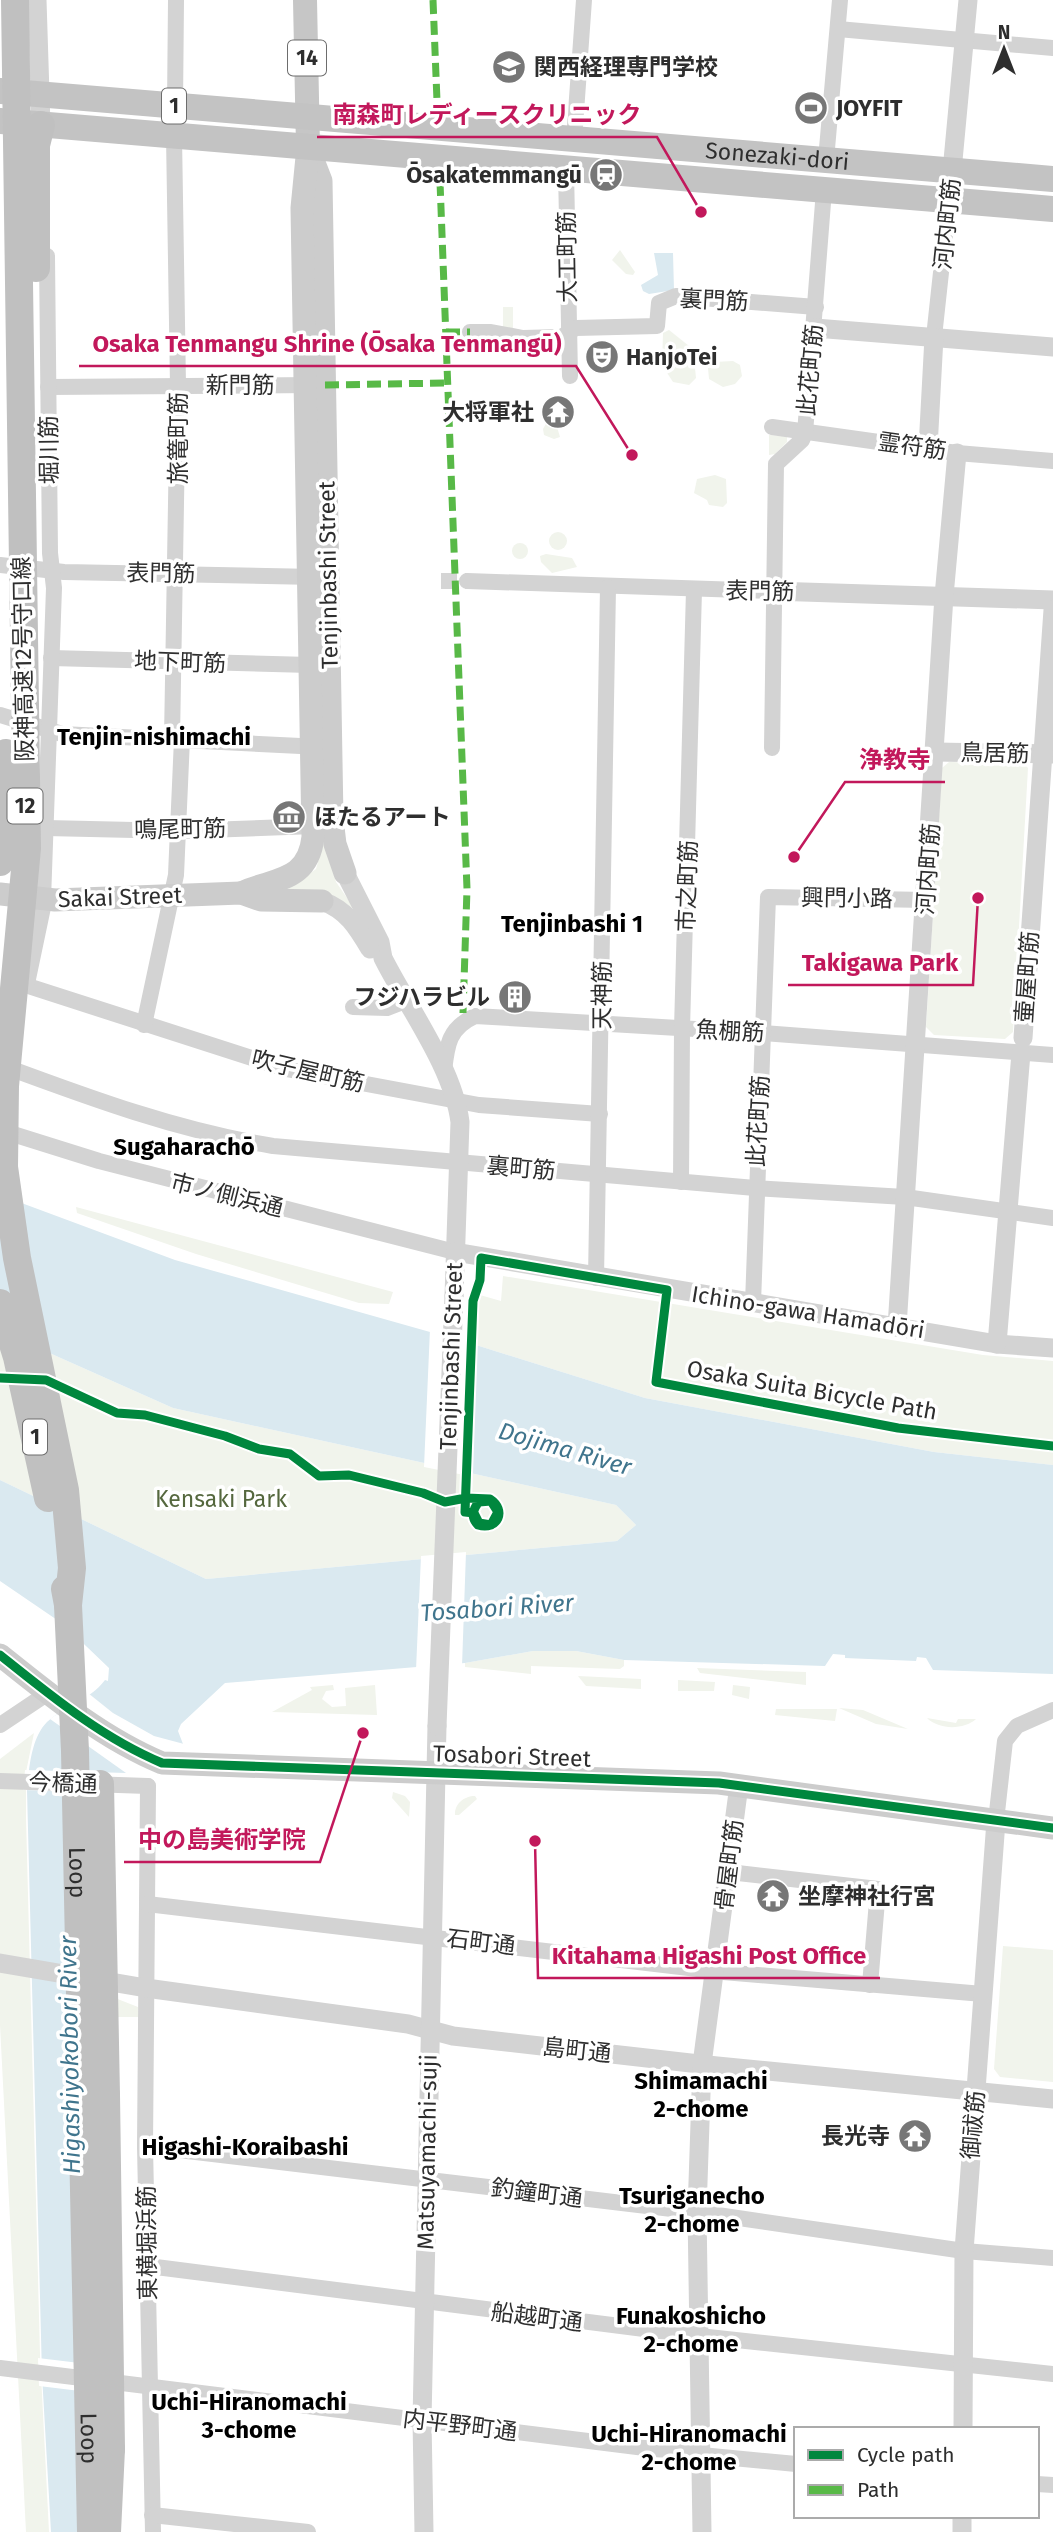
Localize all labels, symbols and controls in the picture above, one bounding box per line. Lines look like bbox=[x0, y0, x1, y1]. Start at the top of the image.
north arrow bbox=[969, 14, 1039, 84]
text: N bbox=[998, 21, 1010, 44]
road number: 14 bbox=[288, 41, 326, 76]
school or university icon: 関西経理専門学校 bbox=[490, 48, 528, 86]
place label: 関西経理専門学校 bbox=[534, 53, 718, 81]
road number: 1 bbox=[162, 88, 186, 124]
sports icon: JOYFIT bbox=[792, 89, 830, 127]
callout: 南森町レディースクリニック bbox=[317, 92, 657, 137]
place label: JOYFIT bbox=[835, 94, 903, 122]
text: 南森町レディースクリニック bbox=[332, 101, 642, 129]
street label: Sonezaki-dori bbox=[704, 136, 850, 176]
station icon: Ōsakatemmangū bbox=[587, 156, 625, 194]
place label: Ōsakatemmangū bbox=[406, 161, 582, 189]
street label: 河内町筋 bbox=[928, 177, 966, 271]
street label: 大工町筋 bbox=[552, 211, 582, 303]
street label: 裏門筋 bbox=[679, 284, 749, 316]
callout: Osaka Tenmangu Shrine (Ōsaka Tenmangū) bbox=[79, 321, 576, 366]
street label: 此花町筋 bbox=[792, 323, 828, 417]
text: Osaka Tenmangu Shrine (Ōsaka Tenmangū) bbox=[92, 330, 562, 358]
theatre icon: HanjoTei bbox=[583, 338, 621, 376]
place label: HanjoTei bbox=[626, 343, 717, 371]
street label: 新門筋 bbox=[206, 371, 275, 399]
street label: 旅篭町筋 bbox=[164, 392, 192, 484]
temple icon: 大将軍社 bbox=[539, 393, 577, 431]
place label: 大将軍社 bbox=[442, 398, 534, 426]
street label: 堀川筋 bbox=[34, 415, 64, 485]
street label: 霊符筋 bbox=[876, 427, 948, 465]
street label: Tenjinbashi Street bbox=[312, 480, 344, 669]
street label: 阪神高速12号守口線 bbox=[7, 556, 39, 762]
street label: 表門筋 bbox=[126, 558, 196, 588]
street label: 表門筋 bbox=[725, 576, 795, 606]
street label: 地下町筋 bbox=[134, 646, 226, 678]
district label: Tenjin-nishimachi bbox=[57, 723, 251, 751]
callout: 浄教寺 bbox=[845, 737, 945, 782]
street label: 鳥居筋 bbox=[960, 738, 1030, 768]
text: 浄教寺 bbox=[859, 746, 931, 774]
road number: 12 bbox=[8, 788, 42, 824]
museum icon: ほたるアート bbox=[270, 798, 308, 836]
place label: ほたるアート bbox=[314, 803, 451, 831]
street label: 鳴尾町筋 bbox=[134, 814, 226, 844]
street label: 河内町筋 bbox=[911, 822, 945, 916]
street label: 市之町筋 bbox=[671, 840, 703, 932]
street label: Sakai Street bbox=[58, 881, 183, 913]
street label: 興門小路 bbox=[801, 883, 893, 913]
district label: Tenjinbashi 1 bbox=[501, 910, 643, 938]
street label: 壷屋町筋 bbox=[1010, 930, 1044, 1024]
callout: Takigawa Park bbox=[788, 940, 973, 985]
text: Takigawa Park bbox=[802, 949, 959, 977]
street label: 天神筋 bbox=[588, 961, 616, 1030]
building icon: フジハラビル bbox=[496, 978, 534, 1016]
place label: フジハラビル bbox=[353, 983, 490, 1011]
street label: 魚棚筋 bbox=[695, 1015, 765, 1047]
street label: 吹子屋町筋 bbox=[249, 1044, 367, 1098]
street label: 此花町筋 bbox=[742, 1074, 774, 1168]
district label: Sugaharachō bbox=[113, 1133, 255, 1161]
street label: 裏町筋 bbox=[485, 1151, 557, 1185]
street label: 市ノ側浜通 bbox=[168, 1168, 286, 1222]
street label: Tenjinbashi Street bbox=[434, 1261, 468, 1450]
street label: Ichino-gawa Hamadōri bbox=[689, 1280, 927, 1344]
street label: Osaka Suita Bicycle Path bbox=[685, 1354, 939, 1426]
water label: Dojima River bbox=[495, 1417, 636, 1482]
road number: 1 bbox=[23, 1420, 47, 1454]
park label: Kensaki Park bbox=[155, 1485, 287, 1513]
water label: Tosabori River bbox=[419, 1589, 575, 1627]
street label: Tosabori Street bbox=[433, 1739, 592, 1773]
street label: 今橋通 bbox=[28, 1768, 98, 1798]
callout: 中の島美術学院 bbox=[124, 1817, 320, 1862]
street label: 骨屋町筋 bbox=[709, 1818, 749, 1912]
text: 中の島美術学院 bbox=[138, 1826, 306, 1854]
street label: Loop bbox=[63, 1847, 92, 1899]
temple icon: 坐摩神社行宮 bbox=[754, 1877, 792, 1915]
place label: 坐摩神社行宮 bbox=[798, 1882, 936, 1910]
street label: 石町通 bbox=[445, 1924, 517, 1960]
callout: Kitahama Higashi Post Office bbox=[538, 1933, 880, 1978]
water label: Higashiyokobori River bbox=[54, 1935, 86, 2175]
text: Kitahama Higashi Post Office bbox=[552, 1942, 866, 1970]
street label: 島町通 bbox=[541, 2032, 613, 2068]
street label: Matsuyamachi-suji bbox=[411, 2054, 443, 2250]
district label: Shimamachi 2-chome bbox=[634, 2067, 768, 2123]
street label: 御祓筋 bbox=[956, 2089, 990, 2161]
temple icon: 長光寺 bbox=[896, 2117, 934, 2155]
place label: 長光寺 bbox=[821, 2122, 890, 2150]
district label: Higashi-Koraibashi bbox=[142, 2133, 349, 2161]
street label: 釣鐘町通 bbox=[490, 2173, 584, 2213]
district label: Tsuriganecho 2-chome bbox=[619, 2182, 765, 2238]
street label: 東横堀浜筋 bbox=[132, 2185, 162, 2301]
street label: 船越町通 bbox=[490, 2297, 584, 2337]
district label: Funakoshicho 2-chome bbox=[616, 2302, 766, 2358]
district label: Uchi-Hiranomachi 3-chome bbox=[151, 2388, 347, 2444]
street label: 内平野町通 bbox=[401, 2404, 519, 2446]
street label: Loop bbox=[75, 2412, 104, 2464]
district label: Uchi-Hiranomachi 2-chome bbox=[591, 2420, 787, 2476]
legend bbox=[794, 2427, 1039, 2518]
text: Cycle path bbox=[857, 2442, 955, 2468]
text: Path bbox=[857, 2477, 899, 2503]

